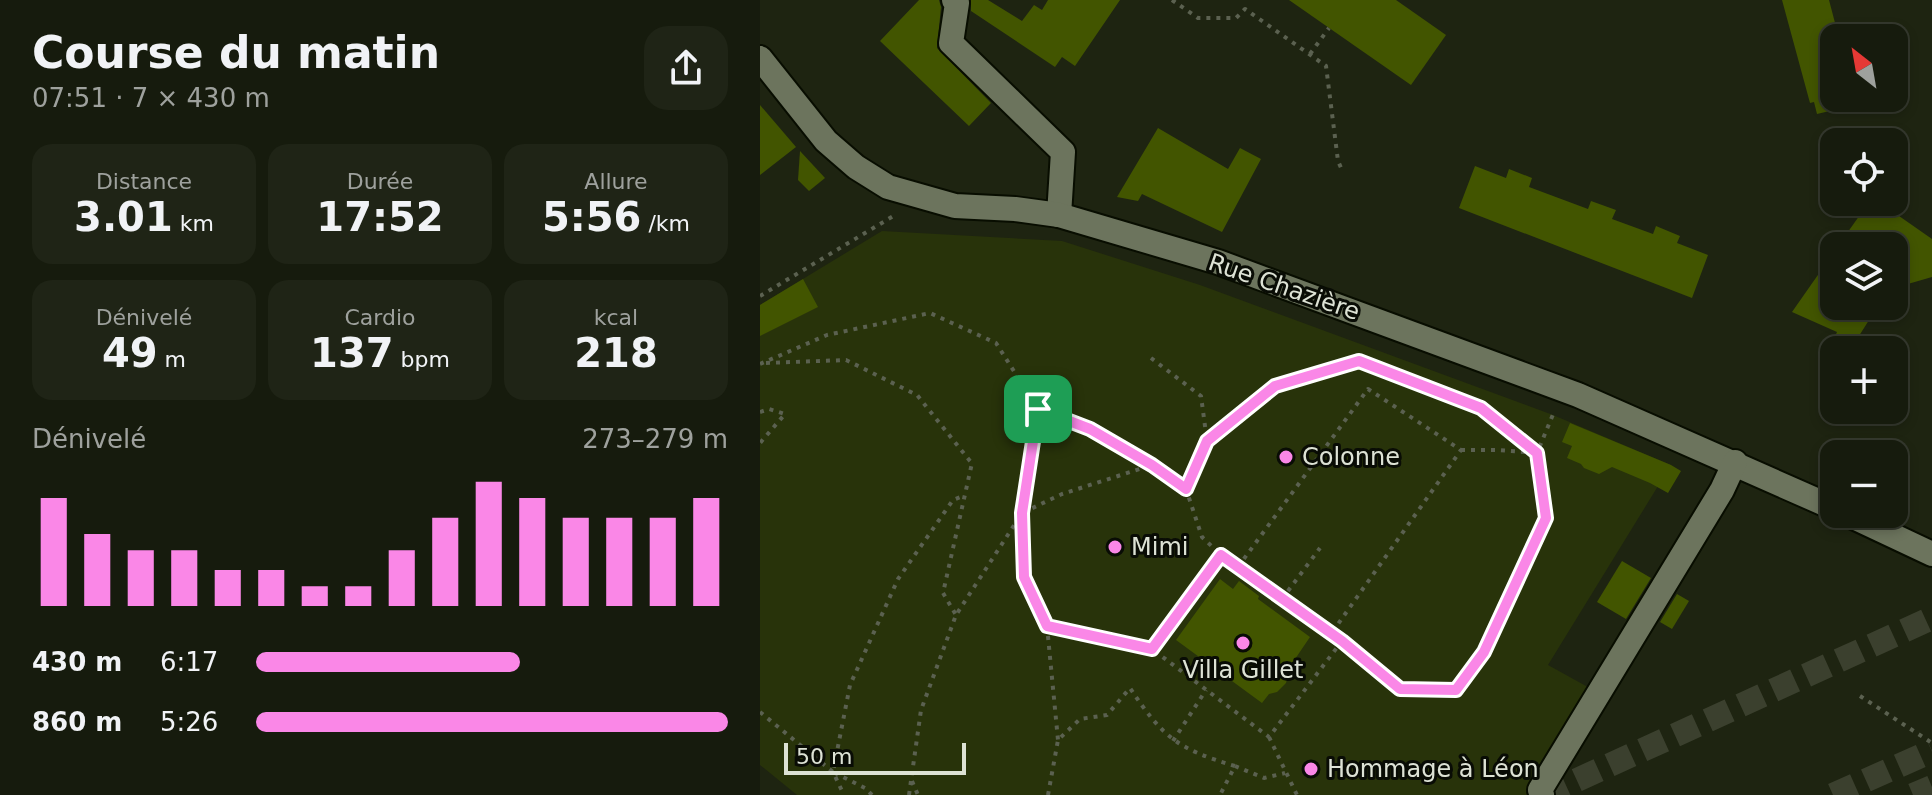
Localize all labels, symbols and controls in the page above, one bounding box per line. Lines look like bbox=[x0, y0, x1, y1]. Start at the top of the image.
north arrow bbox=[1820, 24, 1908, 112]
map controls bbox=[1820, 24, 1908, 528]
button: share bbox=[644, 26, 728, 110]
text: Course du matin bbox=[32, 27, 440, 78]
text: 07:51 · 7 × 430 m bbox=[32, 83, 270, 113]
button: locate bbox=[1820, 128, 1908, 216]
text: Distance bbox=[96, 169, 192, 194]
text: Durée bbox=[347, 169, 413, 194]
text: Allure bbox=[584, 169, 648, 194]
text: 3.01 bbox=[74, 194, 173, 240]
text: 17:52 bbox=[316, 194, 444, 240]
text: 5:56 bbox=[542, 194, 641, 240]
text: km bbox=[173, 211, 214, 236]
text: /km bbox=[641, 211, 690, 236]
button: layers bbox=[1820, 232, 1908, 320]
street label: Rue Chazière bbox=[1205, 248, 1363, 326]
text: Dénivelé bbox=[96, 305, 192, 330]
text: Cardio bbox=[344, 305, 416, 330]
text: kcal bbox=[594, 305, 638, 330]
text: 49 bbox=[102, 330, 158, 376]
text: 137 bbox=[310, 330, 394, 376]
text: 218 bbox=[574, 330, 658, 376]
button: + bbox=[1820, 336, 1908, 424]
text: m bbox=[158, 347, 186, 372]
text: bpm bbox=[394, 347, 450, 372]
pin bbox=[1004, 375, 1072, 443]
icon: arrive bbox=[1016, 387, 1060, 431]
text: Dénivelé bbox=[32, 424, 146, 454]
text: 273–279 m bbox=[582, 424, 728, 454]
button: − bbox=[1820, 440, 1908, 528]
place label: Colonne bbox=[1302, 443, 1400, 471]
marker: Colonne bbox=[1277, 448, 1295, 466]
place label: Mimi bbox=[1131, 533, 1188, 561]
marker: Mimi bbox=[1106, 538, 1124, 556]
marker: Villa Gillet bbox=[1234, 634, 1252, 652]
text: 430 m bbox=[32, 647, 122, 677]
text: 6:17 bbox=[160, 647, 218, 677]
place label: Villa Gillet bbox=[1182, 656, 1304, 684]
text: 860 m bbox=[32, 707, 122, 737]
text: 5:26 bbox=[160, 707, 218, 737]
scale bar bbox=[784, 739, 966, 775]
text: 50 m bbox=[796, 744, 852, 769]
place label: Hommage à Léon bbox=[1327, 755, 1539, 783]
marker: Hommage à Léon bbox=[1302, 760, 1320, 778]

